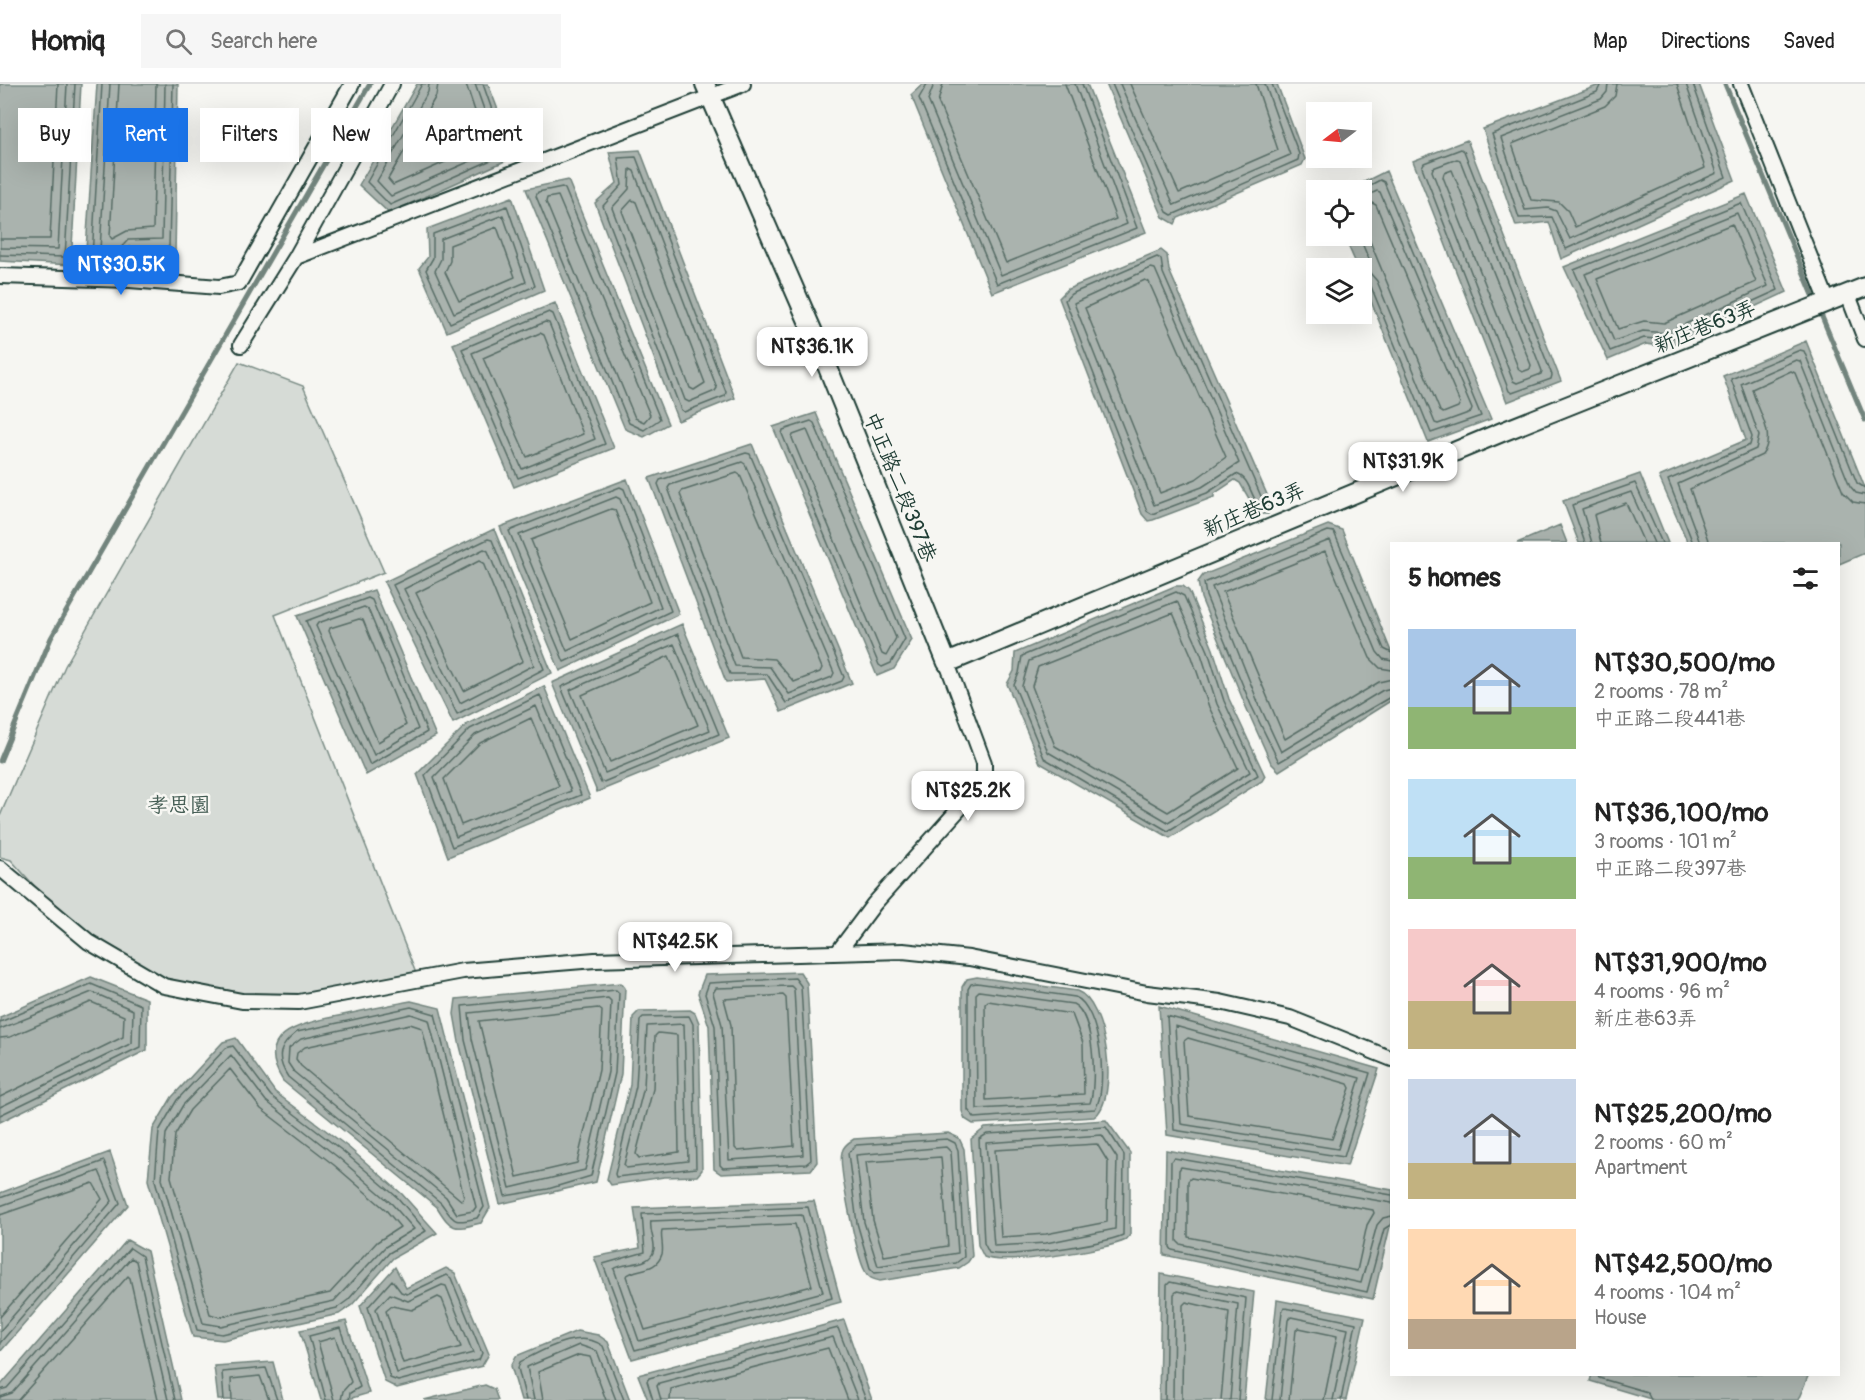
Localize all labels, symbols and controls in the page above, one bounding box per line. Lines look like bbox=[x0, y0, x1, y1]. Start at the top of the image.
search box bbox=[141, 14, 561, 68]
text: Homiq bbox=[30, 24, 105, 59]
icon: search bbox=[162, 25, 195, 58]
text: Search here bbox=[210, 27, 317, 55]
text: Map bbox=[1593, 28, 1628, 55]
text: Directions bbox=[1661, 28, 1750, 55]
text: Saved bbox=[1783, 28, 1835, 55]
north arrow bbox=[1306, 102, 1372, 168]
map controls bbox=[1306, 102, 1372, 324]
chip: Buy bbox=[18, 108, 91, 162]
chip: Rent bbox=[103, 108, 188, 162]
chip: Filters bbox=[200, 108, 299, 162]
chip: New bbox=[311, 108, 391, 162]
chip: Apartment bbox=[403, 108, 543, 162]
button: locate bbox=[1306, 180, 1372, 246]
pin: NT$30.5K bbox=[59, 245, 183, 296]
text: NT$30.5K bbox=[77, 252, 165, 277]
button: layers bbox=[1306, 258, 1372, 324]
street label: 新庄巷63弄 bbox=[1650, 294, 1760, 360]
pin: NT$36.1K bbox=[750, 327, 874, 378]
text: NT$36.1K bbox=[771, 334, 853, 359]
street label: 中正路二段397巷 bbox=[858, 408, 942, 566]
pin: NT$31.9K bbox=[1341, 442, 1465, 493]
text: NT$31.9K bbox=[1362, 449, 1444, 474]
street label: 新庄巷63弄 bbox=[1199, 476, 1309, 544]
text: 5 homes bbox=[1408, 562, 1501, 594]
icon: filters bbox=[1789, 562, 1822, 595]
text: NT$30,500/mo bbox=[1594, 647, 1775, 679]
icon: home bbox=[1456, 653, 1528, 725]
text: 2 rooms · 78 m² bbox=[1594, 679, 1728, 704]
text: 中正路二段441巷 bbox=[1594, 706, 1745, 731]
pin: NT$25.2K bbox=[906, 771, 1030, 822]
text: NT$25.2K bbox=[925, 778, 1011, 803]
park label: 孝思園 bbox=[148, 792, 211, 819]
text: NT$36,100/mo bbox=[1594, 797, 1768, 829]
icon: home bbox=[1456, 803, 1528, 875]
text: 3 rooms · 101 m² bbox=[1594, 829, 1737, 854]
text: 中正路二段397巷 bbox=[1594, 856, 1746, 881]
pin: NT$42.5K bbox=[613, 922, 737, 973]
text: NT$42.5K bbox=[632, 929, 718, 954]
text: NT$31,900/mo bbox=[1594, 947, 1767, 979]
icon: home bbox=[1456, 953, 1528, 1025]
text: 4 rooms · 96 m² bbox=[1594, 979, 1730, 1004]
text: 新庄巷63弄 bbox=[1594, 1006, 1697, 1031]
text: NT$25,200/mo bbox=[1594, 1098, 1772, 1130]
icon: home bbox=[1456, 1103, 1528, 1175]
text: 2 rooms · 60 m² bbox=[1594, 1130, 1733, 1155]
text: Apartment bbox=[1594, 1155, 1687, 1180]
text: NT$42,500/mo bbox=[1594, 1248, 1772, 1280]
icon: home bbox=[1456, 1253, 1528, 1325]
text: 4 rooms · 104 m² bbox=[1594, 1280, 1741, 1305]
text: House bbox=[1594, 1305, 1646, 1330]

